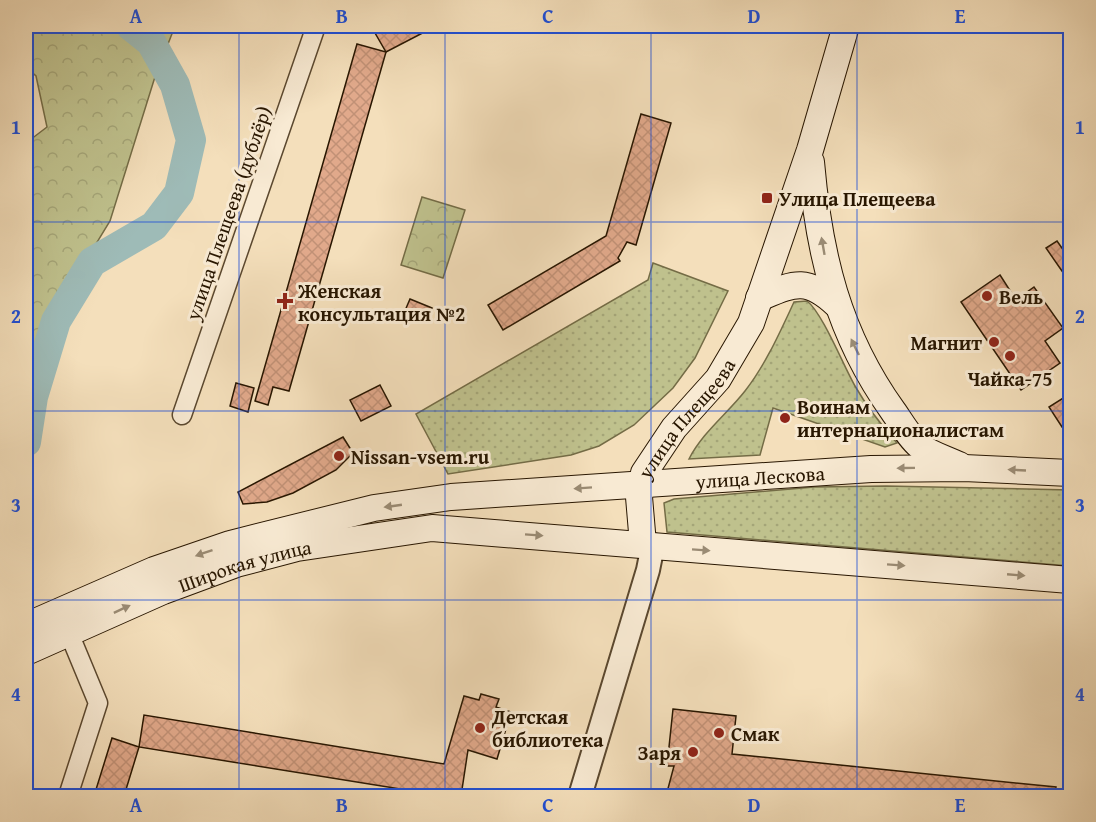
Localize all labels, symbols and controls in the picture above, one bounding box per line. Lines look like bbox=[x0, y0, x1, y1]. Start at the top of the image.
text: A bbox=[130, 1, 143, 30]
text: B bbox=[336, 1, 348, 30]
text: C bbox=[542, 1, 554, 30]
text: D bbox=[747, 1, 761, 30]
text: E bbox=[955, 1, 966, 30]
street label: улица Плещеева (дублёр) bbox=[177, 102, 278, 325]
text: 1 bbox=[11, 112, 21, 141]
text: 1 bbox=[1075, 112, 1085, 141]
place label: Улица Плещеева bbox=[779, 184, 936, 213]
marker: Улица Плещеева bbox=[760, 191, 774, 205]
one-way arrow bbox=[818, 237, 827, 256]
place label: Женская консультация №2 bbox=[297, 276, 465, 328]
place label: Вель bbox=[999, 282, 1043, 311]
marker: Вель bbox=[980, 289, 994, 303]
marker: Женская консультация №2 bbox=[276, 292, 294, 310]
text: 2 bbox=[11, 301, 21, 330]
text: 2 bbox=[1075, 301, 1085, 330]
place label: Магнит bbox=[910, 328, 982, 357]
marker: Магнит bbox=[987, 335, 1001, 349]
one-way arrow bbox=[851, 338, 860, 355]
marker: Чайка-75 bbox=[1003, 349, 1017, 363]
street label: улица Плещеева bbox=[630, 352, 742, 485]
place label: Чайка-75 bbox=[967, 364, 1053, 393]
place label: Воинам интернационалистам bbox=[797, 392, 1004, 444]
marker: Воинам интернационалистам bbox=[778, 411, 792, 425]
place label: Nissan-vsem.ru bbox=[351, 442, 490, 471]
marker: Nissan-vsem.ru bbox=[332, 449, 346, 463]
street label: улица Лескова bbox=[694, 458, 826, 495]
one-way arrow bbox=[896, 463, 915, 473]
one-way arrow bbox=[1008, 466, 1027, 475]
one-way arrow bbox=[573, 483, 592, 493]
text: 3 bbox=[11, 490, 21, 519]
text: 3 bbox=[1075, 490, 1085, 519]
one-way arrow bbox=[383, 501, 402, 510]
one-way arrow bbox=[524, 530, 543, 539]
street label: Широкая улица bbox=[174, 531, 314, 599]
one-way arrow bbox=[692, 546, 711, 555]
one-way arrow bbox=[195, 548, 213, 558]
one-way arrow bbox=[886, 560, 905, 570]
one-way arrow bbox=[1006, 570, 1025, 580]
one-way arrow bbox=[114, 604, 132, 614]
text: 4 bbox=[11, 679, 21, 708]
text: 4 bbox=[1075, 679, 1085, 708]
place label: Детская библиотека bbox=[491, 702, 604, 754]
place label: Смак bbox=[731, 719, 780, 748]
marker: Детская библиотека bbox=[473, 721, 487, 735]
marker: Смак bbox=[712, 726, 726, 740]
place label: Заря bbox=[637, 738, 681, 767]
marker: Заря bbox=[686, 745, 700, 759]
text: A bbox=[130, 790, 143, 819]
text: B bbox=[336, 790, 348, 819]
text: C bbox=[542, 790, 554, 819]
text: D bbox=[747, 790, 761, 819]
text: E bbox=[955, 790, 966, 819]

